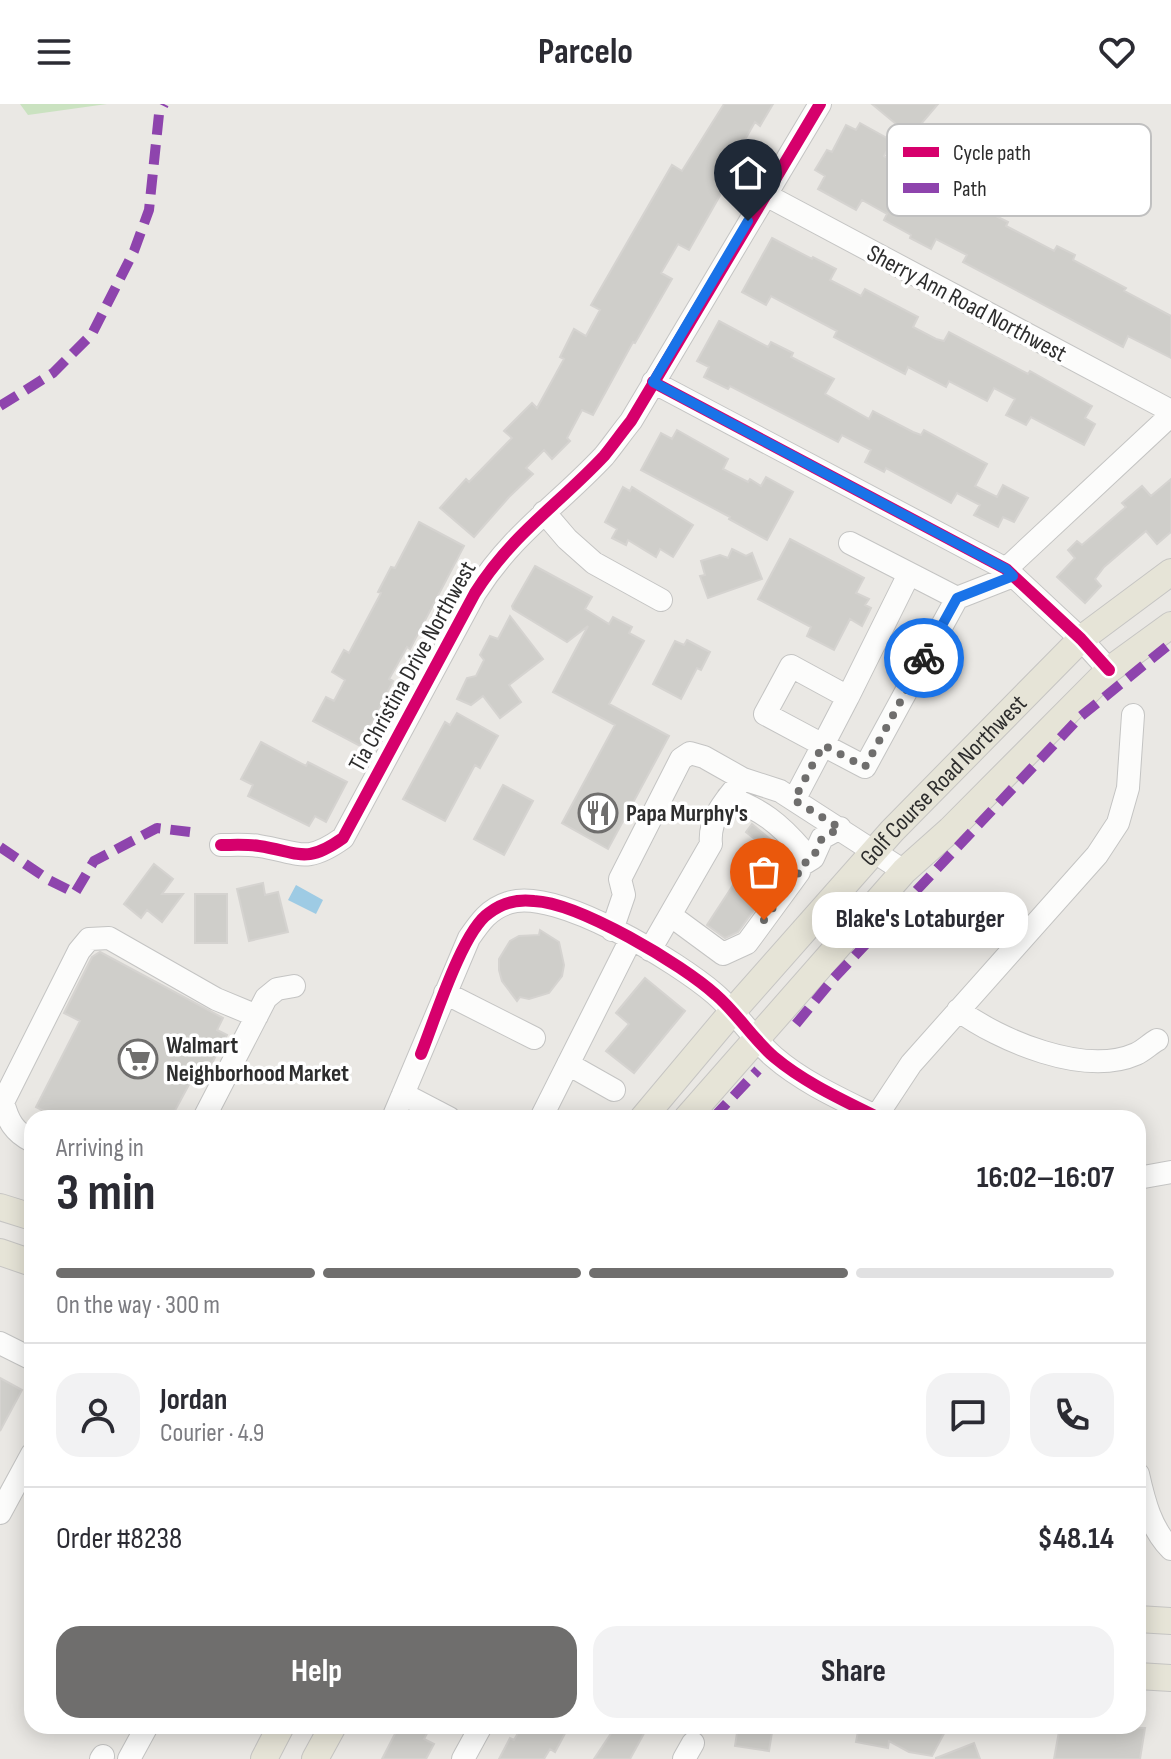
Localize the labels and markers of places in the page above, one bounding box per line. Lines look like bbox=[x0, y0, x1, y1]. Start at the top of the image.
pin bbox=[714, 139, 782, 221]
restaurant icon: Papa Murphy's bbox=[577, 792, 619, 834]
place label: Papa Murphy's bbox=[626, 799, 748, 828]
pin bbox=[730, 838, 798, 920]
callout: Blake's Lotaburger bbox=[812, 892, 1028, 948]
place label: Walmart Neighborhood Market bbox=[166, 1031, 349, 1088]
supermarket icon: Walmart Neighborhood Market bbox=[117, 1038, 159, 1080]

